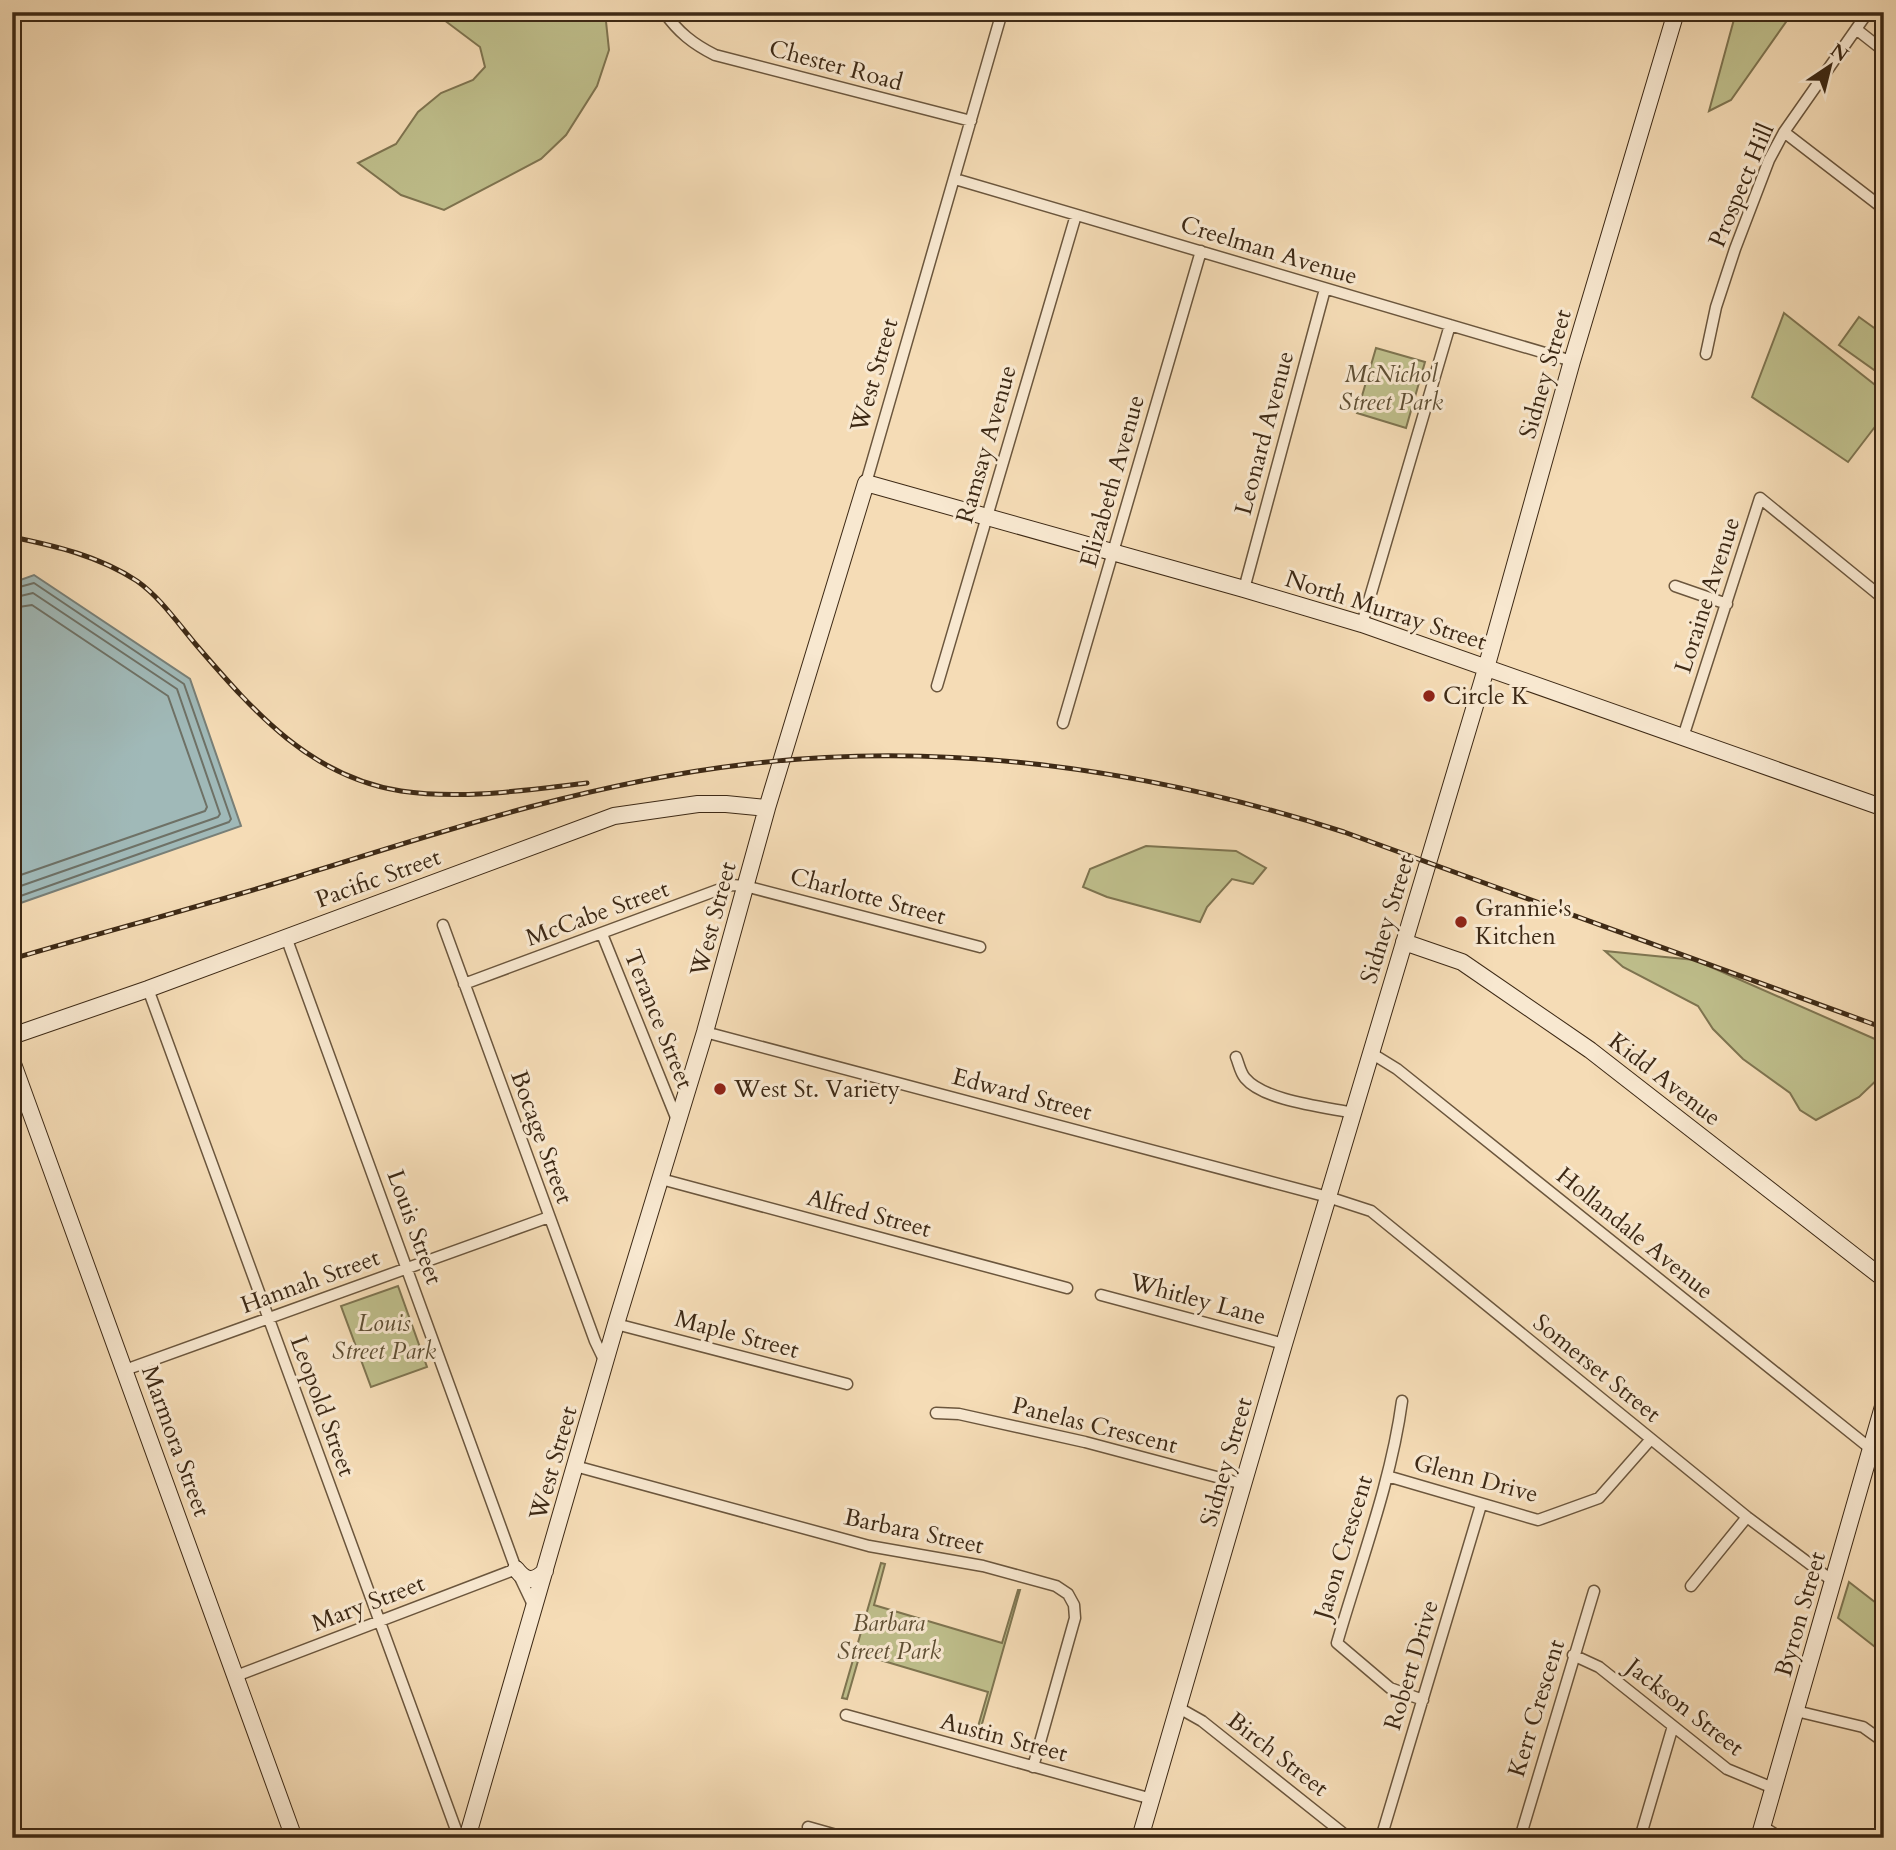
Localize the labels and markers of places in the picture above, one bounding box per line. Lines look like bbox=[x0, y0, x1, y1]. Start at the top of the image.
place label: Circle K bbox=[1443, 680, 1529, 713]
marker: Circle K bbox=[1421, 688, 1437, 704]
place label: Grannie's Kitchen bbox=[1475, 892, 1572, 953]
marker: Grannie's Kitchen bbox=[1453, 914, 1469, 930]
place label: West St. Variety bbox=[733, 1073, 901, 1106]
marker: West St. Variety bbox=[712, 1081, 728, 1097]

